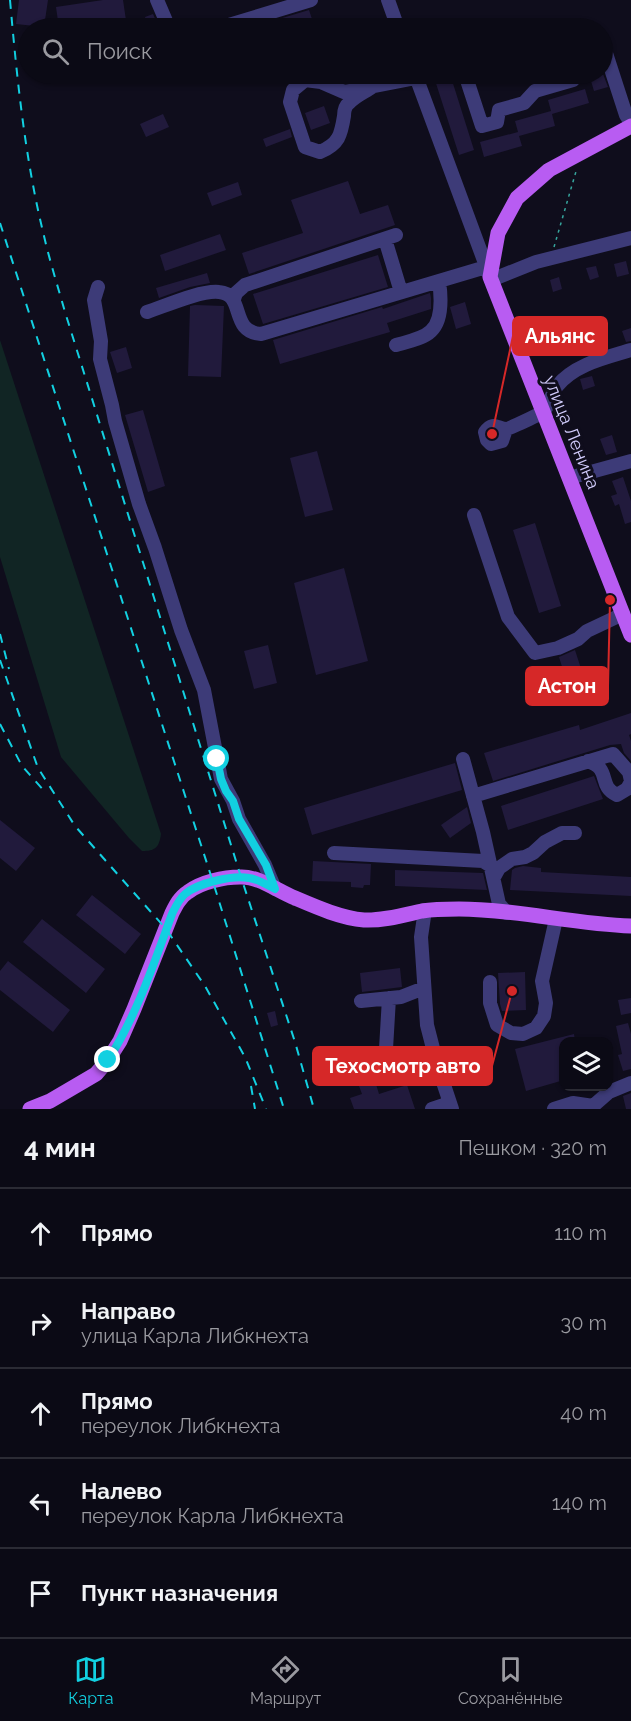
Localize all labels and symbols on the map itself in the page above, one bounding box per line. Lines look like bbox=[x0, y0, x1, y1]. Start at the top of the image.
callout: Альянс bbox=[513, 317, 607, 355]
text: Альянс bbox=[525, 324, 595, 348]
street label: улица Ленина bbox=[540, 372, 604, 492]
callout: Астон bbox=[526, 667, 608, 705]
text: Астон bbox=[538, 674, 596, 698]
route start bbox=[203, 745, 229, 771]
route end bbox=[94, 1046, 120, 1072]
callout: Техосмотр авто bbox=[313, 1047, 492, 1085]
text: Техосмотр авто bbox=[325, 1054, 481, 1078]

